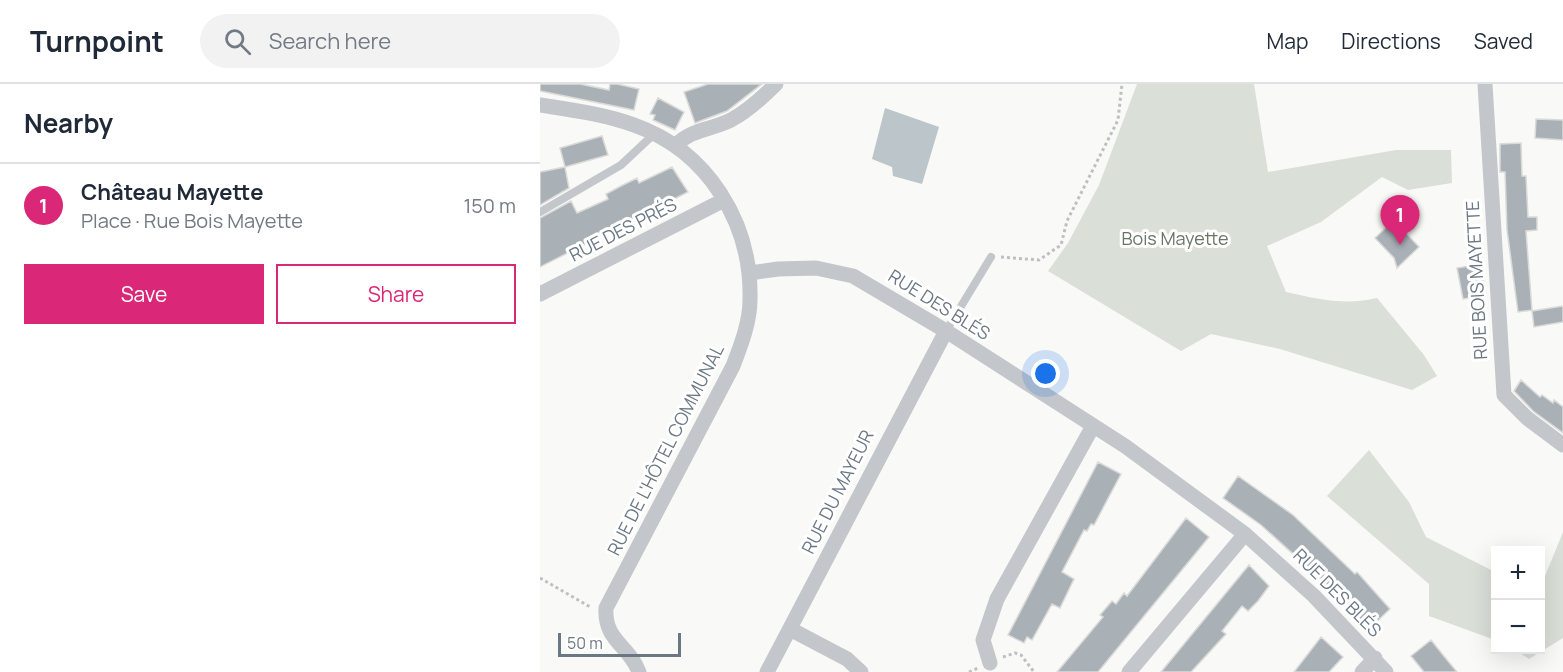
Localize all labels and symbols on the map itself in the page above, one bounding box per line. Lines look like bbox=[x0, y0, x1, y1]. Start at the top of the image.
street label: RUE DES PRÉS bbox=[565, 192, 680, 266]
pin: 1 bbox=[1380, 196, 1420, 245]
street label: RUE BOIS MAYETTE bbox=[1460, 200, 1492, 360]
park label: Bois Mayette bbox=[1121, 226, 1229, 250]
street label: RUE DES BLÉS bbox=[884, 263, 995, 345]
street label: RUE DE L'HÔTEL COMMUNAL bbox=[601, 340, 729, 559]
your location bbox=[1031, 359, 1060, 388]
street label: RUE DU MAYEUR bbox=[796, 426, 879, 558]
street label: RUE DES BLÉS bbox=[1288, 543, 1387, 642]
scale bar bbox=[558, 630, 681, 658]

